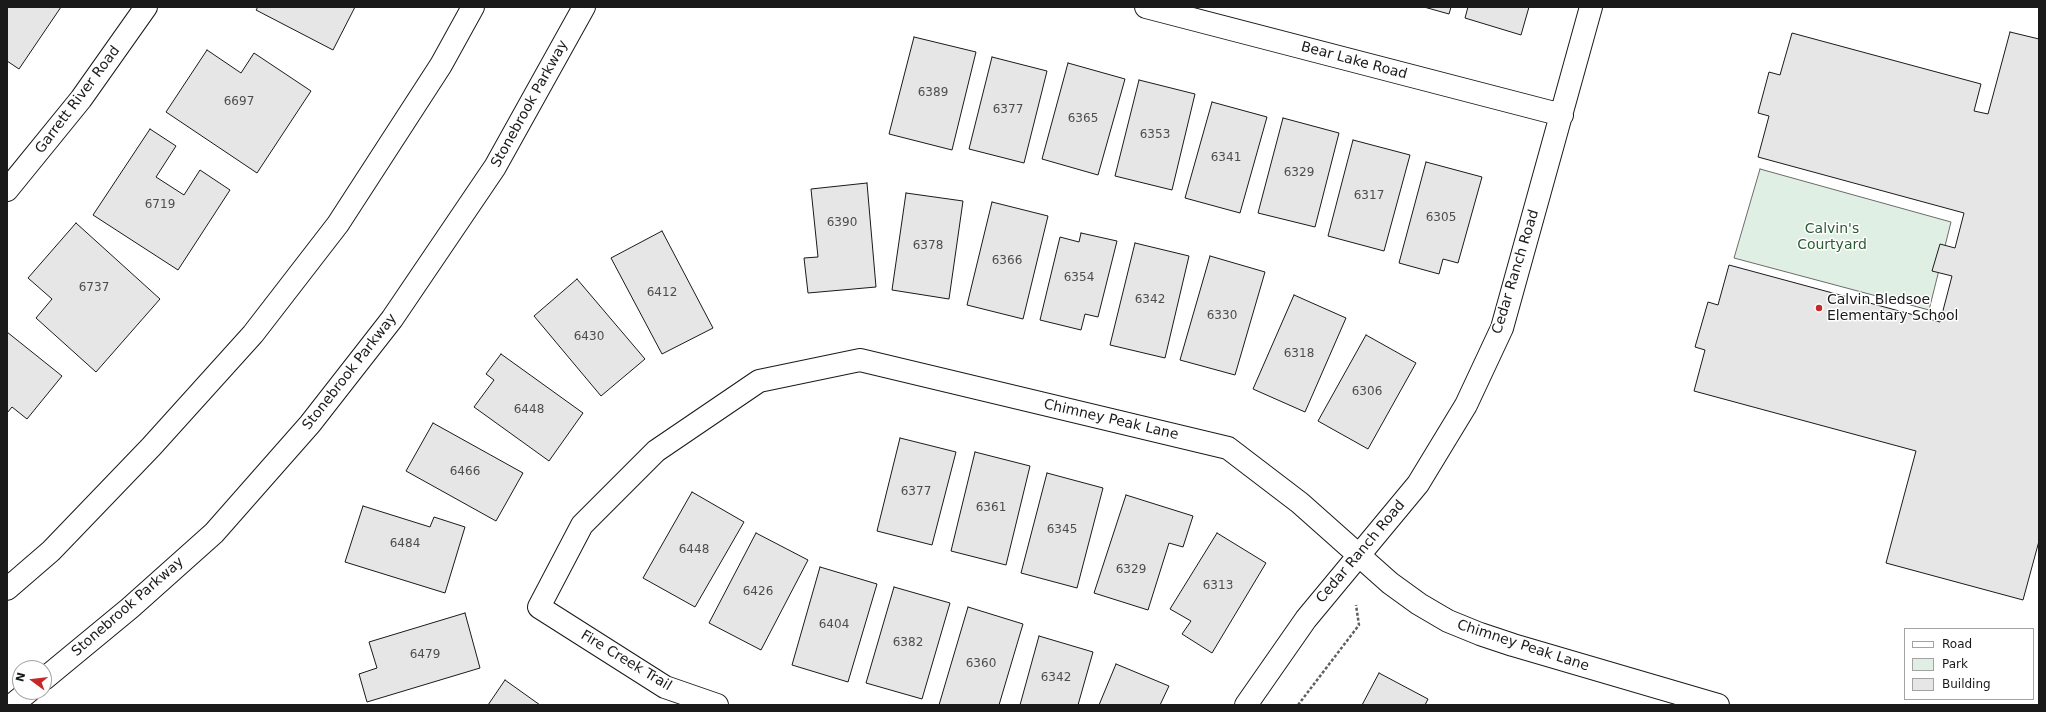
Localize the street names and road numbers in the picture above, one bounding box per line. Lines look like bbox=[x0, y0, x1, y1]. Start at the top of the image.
street label: Stonebrook Parkway bbox=[488, 37, 572, 171]
street label: Bear Lake Road bbox=[1299, 39, 1409, 83]
street label: Garrett River Road bbox=[32, 43, 124, 157]
street label: Cedar Ranch Road bbox=[1489, 208, 1543, 336]
street label: Stonebrook Parkway bbox=[299, 310, 401, 434]
street label: Chimney Peak Lane bbox=[1042, 396, 1180, 444]
street label: Cedar Ranch Road bbox=[1313, 497, 1409, 607]
street label: Stonebrook Parkway bbox=[69, 554, 187, 660]
street label: Chimney Peak Lane bbox=[1455, 617, 1591, 675]
street label: Fire Creek Trail bbox=[578, 627, 674, 695]

